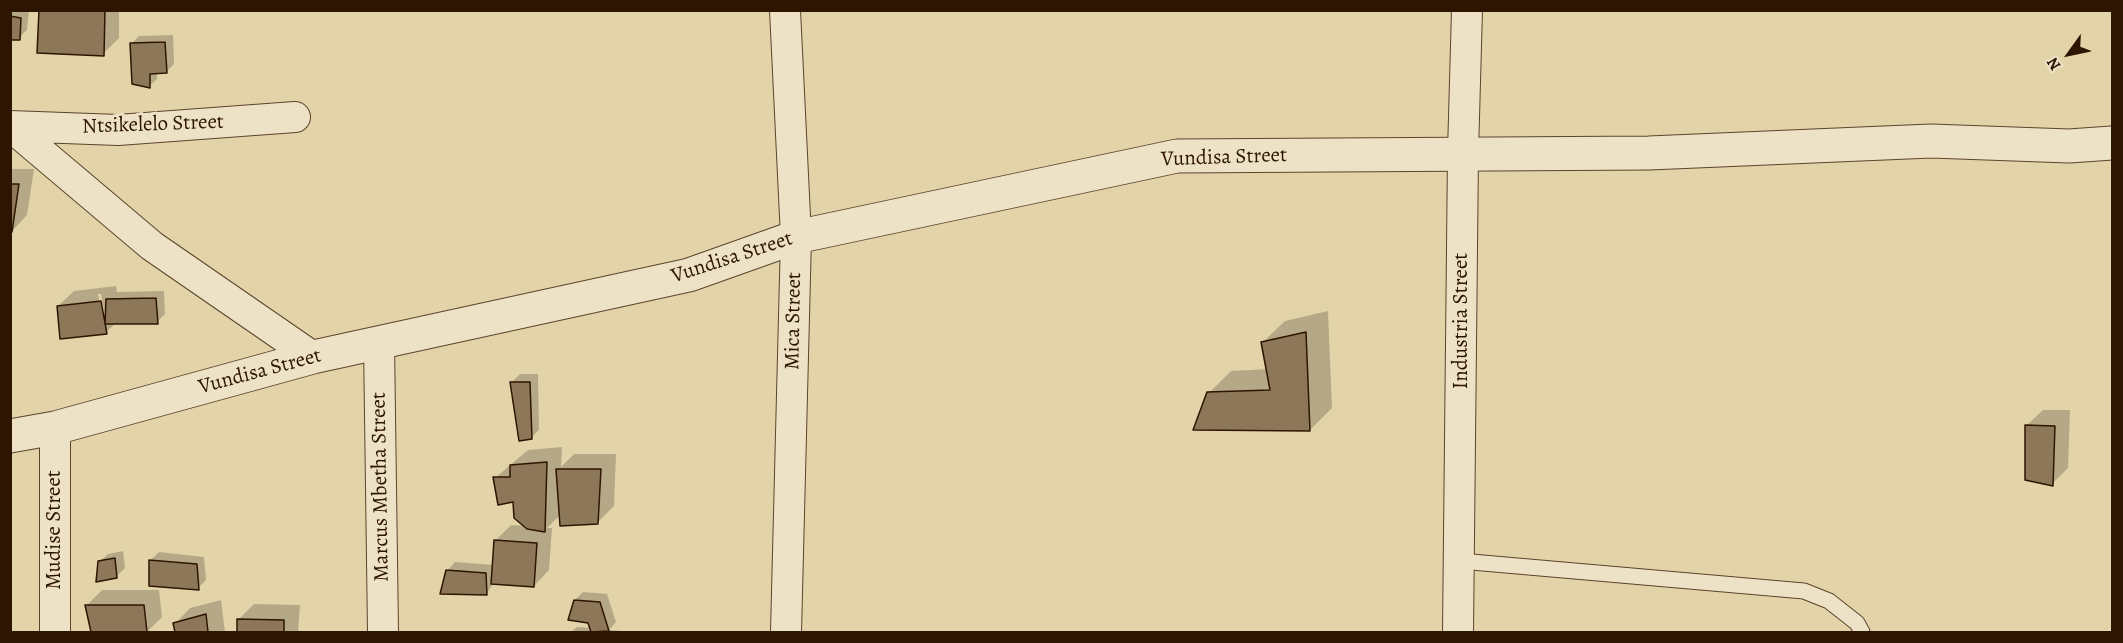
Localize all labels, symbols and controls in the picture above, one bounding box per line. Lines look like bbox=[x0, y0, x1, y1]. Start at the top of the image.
north arrow bbox=[2039, 24, 2099, 84]
text: N bbox=[2042, 53, 2066, 75]
street label: Ntsikelelo Street bbox=[82, 110, 224, 140]
street label: Vundisa Street bbox=[1161, 143, 1287, 173]
street label: Vundisa Street bbox=[668, 227, 796, 289]
street label: Industria Street bbox=[1449, 253, 1475, 389]
street label: Mica Street bbox=[781, 272, 807, 370]
street label: Vundisa Street bbox=[196, 344, 324, 400]
street label: Marcus Mbetha Street bbox=[367, 392, 395, 582]
street label: Mudise Street bbox=[42, 470, 68, 590]

